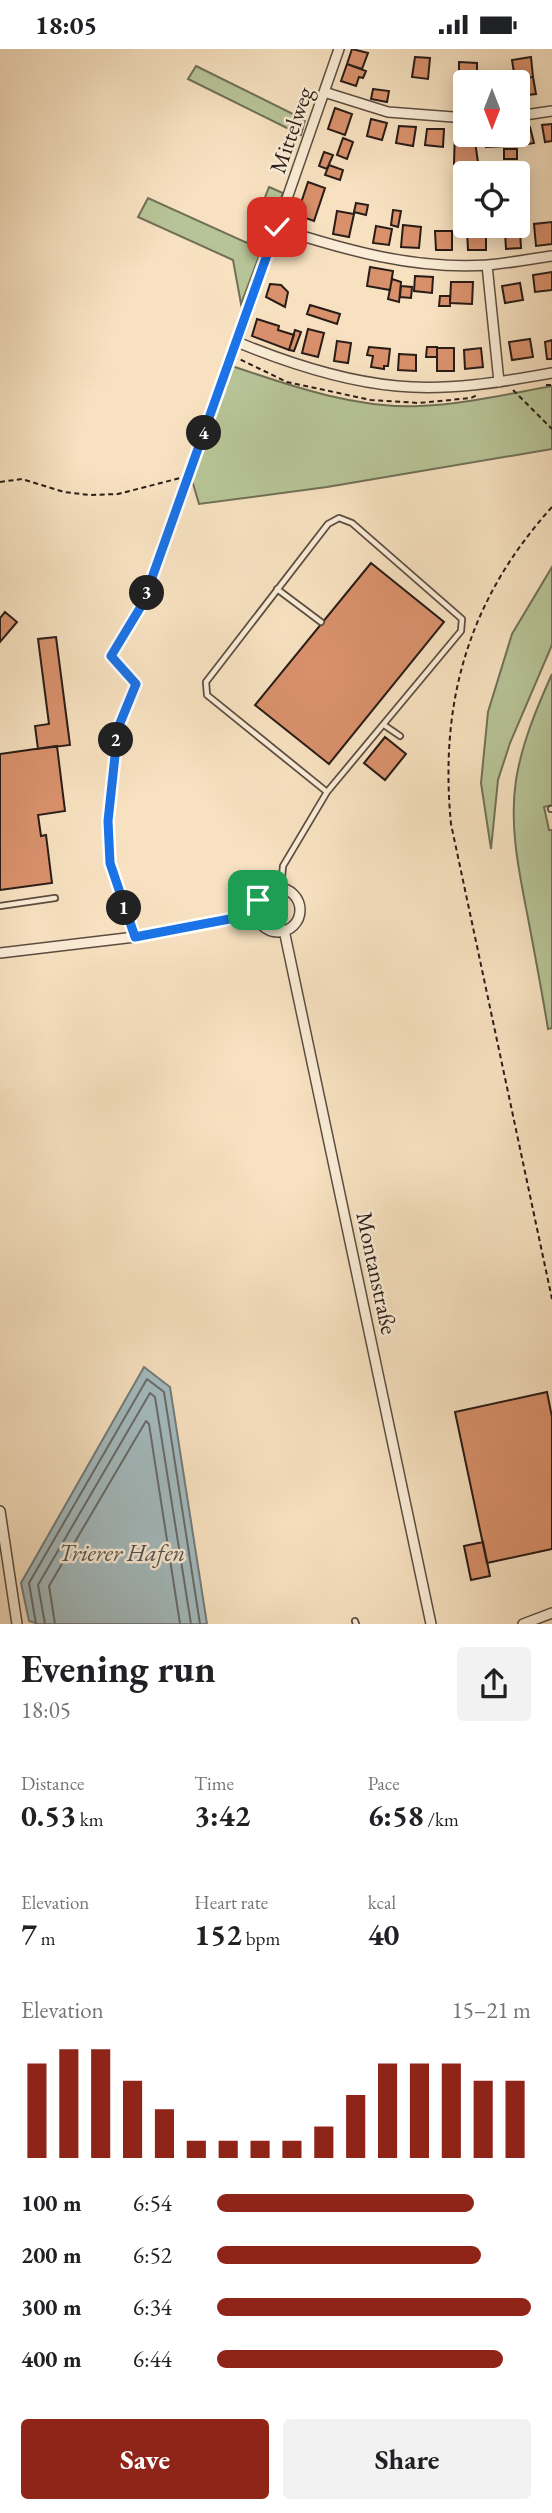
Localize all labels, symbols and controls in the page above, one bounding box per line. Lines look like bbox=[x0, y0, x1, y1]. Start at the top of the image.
text: 18:05 bbox=[35, 8, 97, 42]
north arrow bbox=[453, 70, 530, 147]
map controls bbox=[453, 70, 530, 238]
street label: Mittelweg bbox=[262, 82, 320, 177]
button: locate bbox=[453, 161, 530, 238]
pin bbox=[247, 197, 307, 257]
icon: check bbox=[258, 208, 296, 246]
pin: 4 bbox=[186, 415, 222, 451]
text: 4 bbox=[198, 420, 209, 445]
pin: 3 bbox=[130, 575, 164, 611]
text: 3 bbox=[141, 580, 152, 605]
pin: 2 bbox=[99, 723, 134, 757]
text: 2 bbox=[110, 727, 121, 752]
pin bbox=[228, 870, 288, 930]
icon: arrive bbox=[239, 881, 277, 919]
pin: 1 bbox=[106, 891, 142, 925]
text: 1 bbox=[118, 895, 129, 920]
street label: Montanstraße bbox=[349, 1209, 405, 1337]
water label: Trierer Hafen bbox=[59, 1537, 185, 1568]
text: Evening run bbox=[21, 1644, 216, 1693]
button: share bbox=[457, 1647, 531, 1721]
text: 18:05 bbox=[21, 1695, 71, 1725]
text: Distance bbox=[21, 1771, 84, 1796]
text: Time bbox=[194, 1771, 234, 1796]
text: Pace bbox=[368, 1771, 400, 1796]
text: 0.53 bbox=[21, 1796, 76, 1835]
text: 3:42 bbox=[194, 1796, 250, 1835]
text: 6:58 bbox=[368, 1796, 424, 1835]
text: km bbox=[76, 1807, 104, 1832]
text: /km bbox=[424, 1807, 459, 1832]
text: Elevation bbox=[21, 1890, 89, 1915]
text: Heart rate bbox=[194, 1890, 268, 1915]
text: kcal bbox=[368, 1890, 396, 1915]
text: 7 bbox=[21, 1915, 37, 1954]
text: 152 bbox=[194, 1915, 242, 1954]
text: 40 bbox=[368, 1915, 399, 1954]
text: m bbox=[37, 1926, 55, 1951]
text: bpm bbox=[242, 1926, 280, 1951]
text: Elevation bbox=[21, 1995, 104, 2025]
text: 15–21 m bbox=[452, 1995, 531, 2025]
text: 100 m bbox=[21, 2188, 82, 2218]
text: 6:54 bbox=[133, 2188, 172, 2218]
text: 200 m bbox=[21, 2240, 82, 2270]
text: 6:52 bbox=[133, 2240, 172, 2270]
text: 300 m bbox=[21, 2292, 82, 2322]
text: 6:34 bbox=[133, 2292, 172, 2322]
text: 400 m bbox=[21, 2344, 82, 2374]
text: 6:44 bbox=[133, 2344, 172, 2374]
button: Save bbox=[21, 2419, 269, 2499]
button: Share bbox=[283, 2419, 531, 2499]

